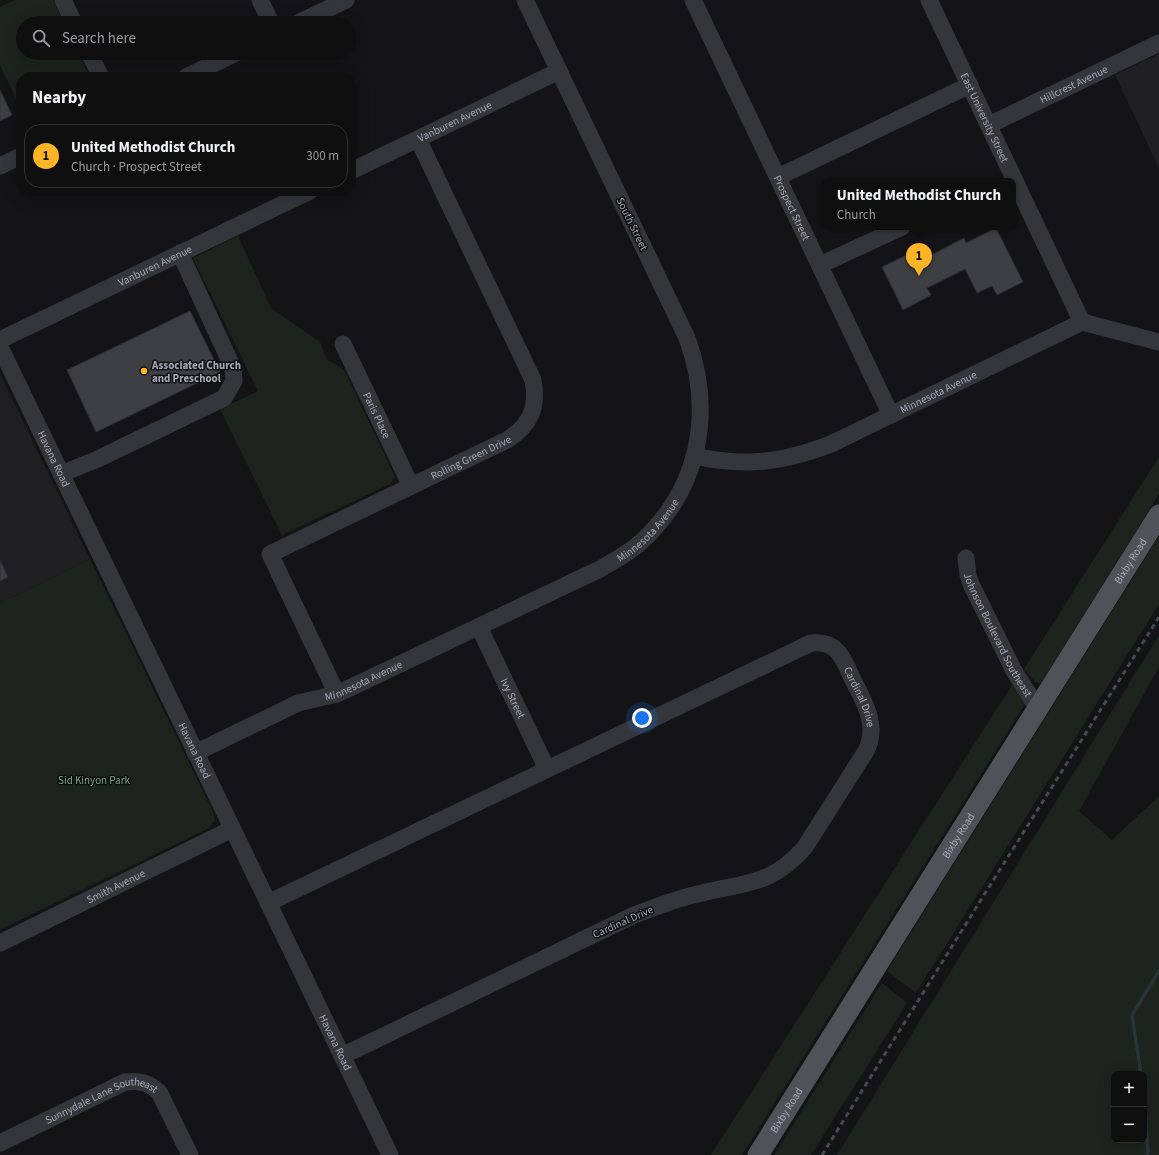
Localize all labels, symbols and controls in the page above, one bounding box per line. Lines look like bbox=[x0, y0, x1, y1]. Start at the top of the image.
search box bbox=[16, 16, 356, 60]
icon: search bbox=[30, 27, 52, 49]
text: Search here bbox=[62, 28, 136, 49]
street label: Hillcrest Avenue bbox=[1037, 61, 1111, 107]
street label: East University Street bbox=[957, 70, 1013, 165]
text: Nearby bbox=[32, 86, 86, 110]
street label: Vanburen Avenue bbox=[415, 97, 495, 145]
text: United Methodist Church bbox=[71, 137, 235, 158]
text: 1 bbox=[43, 147, 49, 165]
text: 300 m bbox=[306, 147, 339, 165]
text: Church · Prospect Street bbox=[71, 158, 202, 176]
street label: Prospect Street bbox=[770, 173, 814, 243]
popup bbox=[822, 178, 1016, 230]
text: United Methodist Church bbox=[837, 185, 1001, 206]
street label: South Street bbox=[613, 195, 651, 253]
text: Church bbox=[837, 206, 876, 224]
street label: Vanburen Avenue bbox=[116, 241, 195, 290]
pin: 1 bbox=[906, 243, 932, 276]
place label: Associated Church and Preschool bbox=[151, 358, 241, 386]
marker: Associated Church and Preschool bbox=[139, 366, 149, 376]
street label: Minnesota Avenue bbox=[897, 367, 980, 417]
street label: Paris Place bbox=[360, 390, 395, 441]
street label: Havana Road bbox=[34, 428, 74, 489]
street label: Rolling Green Drive bbox=[428, 431, 515, 483]
street label: Minnesota Avenue bbox=[614, 495, 682, 565]
street label: Bixby Road bbox=[1110, 535, 1150, 587]
street label: Johnson Boulevard Southeast bbox=[960, 571, 1036, 700]
street label: Minnesota Avenue bbox=[323, 656, 405, 704]
street label: Cardinal Drive bbox=[840, 664, 879, 728]
street label: Ivy Street bbox=[497, 676, 529, 721]
your location bbox=[632, 708, 652, 728]
street label: Havana Road bbox=[175, 720, 215, 781]
park label: Sid Kinyon Park bbox=[58, 773, 130, 788]
street label: Bixby Road bbox=[938, 810, 978, 861]
street label: Smith Avenue bbox=[84, 865, 148, 907]
street label: Cardinal Drive bbox=[590, 902, 656, 942]
street label: Havana Road bbox=[316, 1012, 356, 1073]
map controls bbox=[1111, 1071, 1147, 1143]
button: + bbox=[1111, 1071, 1147, 1107]
street label: Sunnydale Lane Southeast bbox=[42, 1074, 162, 1127]
street label: Bixby Road bbox=[766, 1084, 806, 1136]
button: − bbox=[1111, 1107, 1147, 1143]

